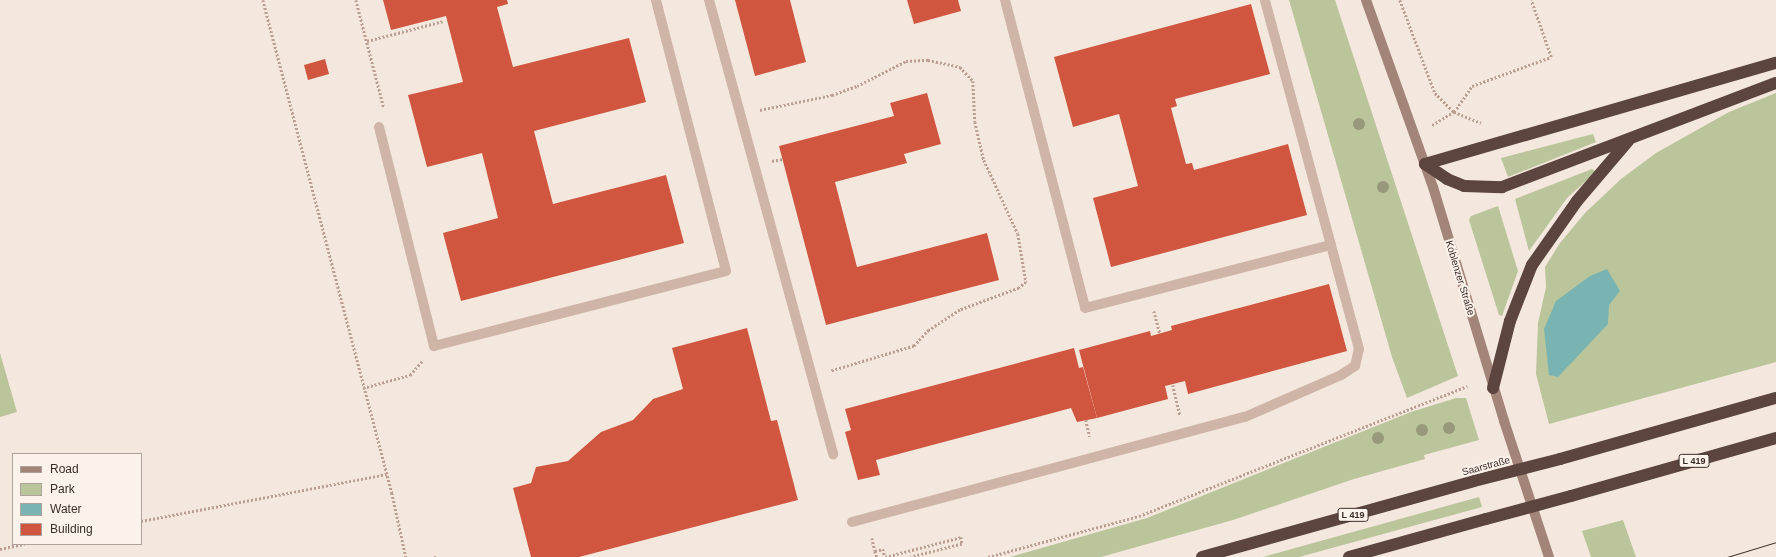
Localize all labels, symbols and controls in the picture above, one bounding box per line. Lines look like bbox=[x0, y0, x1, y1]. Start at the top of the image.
street label: Koblenzer Straße bbox=[1443, 239, 1477, 317]
legend bbox=[12, 453, 142, 545]
street label: Saarstraße bbox=[1461, 454, 1511, 478]
road number: L 419 bbox=[1678, 454, 1710, 468]
text: Road bbox=[50, 462, 79, 476]
text: Park bbox=[50, 482, 75, 496]
text: Water bbox=[50, 502, 82, 516]
road number: L 419 bbox=[1337, 508, 1369, 522]
text: Building bbox=[50, 522, 93, 536]

